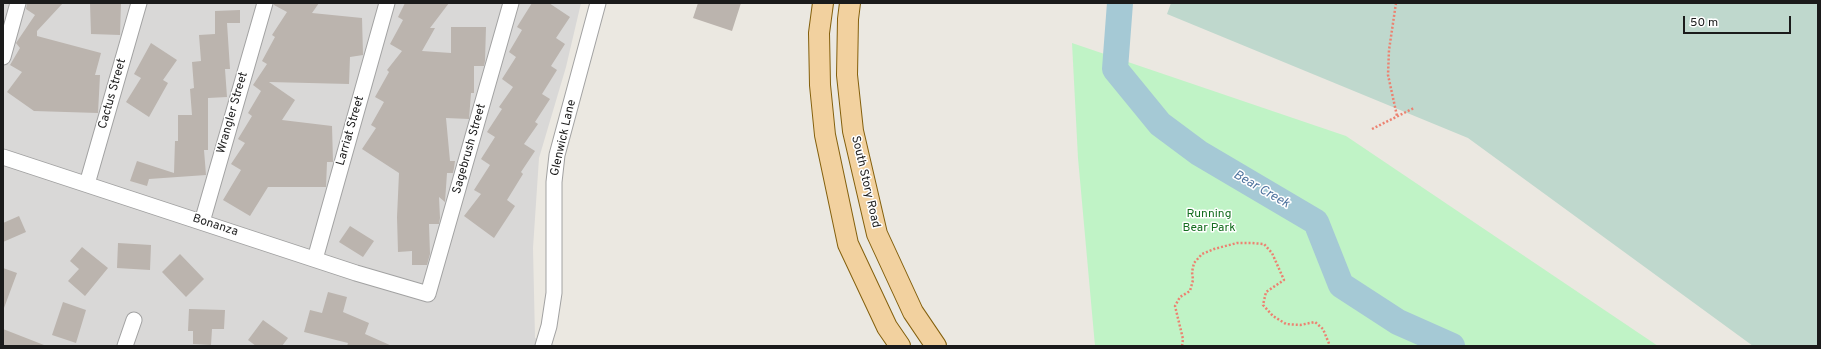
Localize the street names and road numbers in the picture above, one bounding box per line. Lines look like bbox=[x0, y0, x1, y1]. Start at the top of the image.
street label: Cactus Street bbox=[96, 57, 130, 131]
street label: Wrangler Street bbox=[214, 71, 252, 155]
street label: Larriat Street bbox=[334, 94, 368, 168]
street label: Glenwick Lane bbox=[548, 98, 580, 178]
street label: Sagebrush Street bbox=[450, 102, 490, 196]
street label: South Story Road bbox=[847, 135, 883, 229]
street label: Bonanza bbox=[190, 212, 240, 240]

